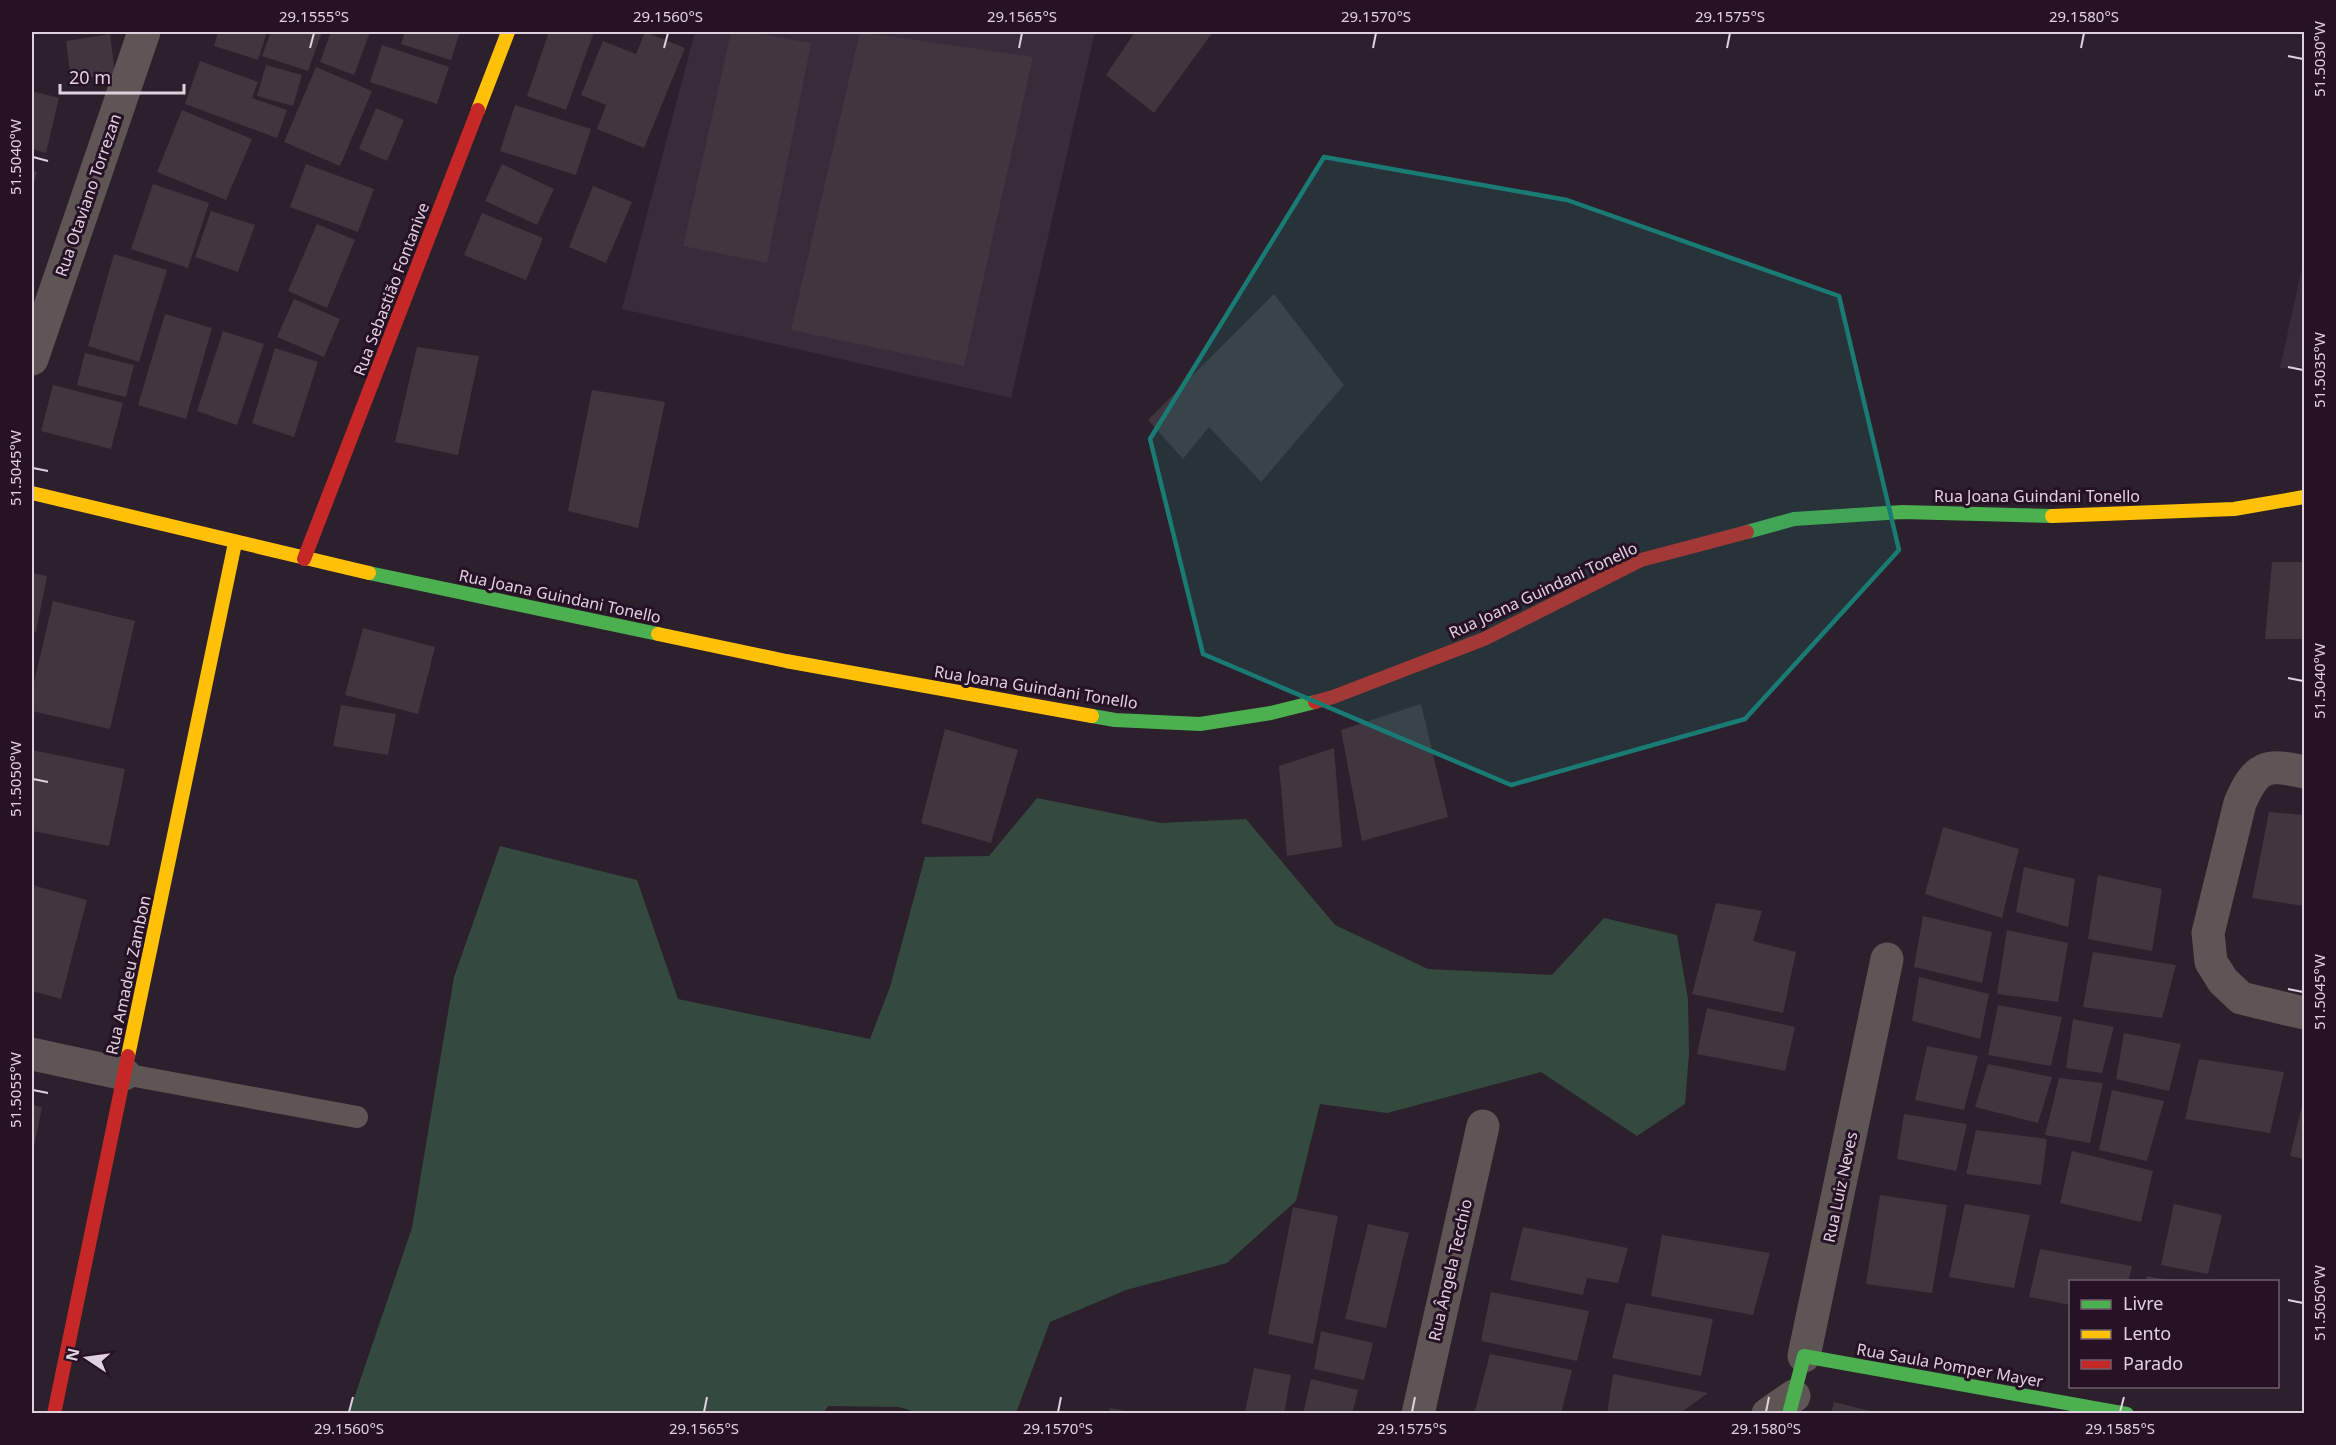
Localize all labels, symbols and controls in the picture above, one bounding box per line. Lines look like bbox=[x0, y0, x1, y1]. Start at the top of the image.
text: 29.1555°S bbox=[279, 6, 349, 26]
text: 29.1560°S bbox=[633, 6, 703, 26]
text: 29.1565°S bbox=[987, 6, 1057, 26]
text: 29.1570°S bbox=[1341, 6, 1411, 26]
text: 29.1575°S bbox=[1695, 6, 1765, 26]
text: 29.1580°S bbox=[2049, 6, 2119, 26]
text: 51.5030°W bbox=[2309, 21, 2329, 97]
scale bar bbox=[60, 57, 184, 95]
text: 20 m bbox=[69, 65, 111, 89]
street label: Rua Otaviano Torrezan bbox=[50, 111, 126, 279]
text: 51.5040°W bbox=[5, 119, 25, 195]
street label: Rua Sebastião Fontanive bbox=[348, 199, 434, 379]
text: 51.5035°W bbox=[2309, 332, 2329, 408]
text: 51.5045°W bbox=[5, 430, 25, 506]
street label: Rua Joana Guindani Tonello bbox=[1934, 485, 2140, 507]
street label: Rua Joana Guindani Tonello bbox=[1445, 537, 1641, 643]
street label: Rua Joana Guindani Tonello bbox=[457, 564, 663, 628]
text: 51.5040°W bbox=[2309, 643, 2329, 719]
street label: Rua Joana Guindani Tonello bbox=[933, 660, 1139, 714]
text: 51.5050°W bbox=[5, 741, 25, 817]
street label: Rua Amadeu Zambon bbox=[100, 893, 156, 1057]
text: 51.5045°W bbox=[2309, 954, 2329, 1030]
text: 51.5055°W bbox=[5, 1052, 25, 1128]
street label: Rua Luiz Neves bbox=[1818, 1130, 1862, 1244]
street label: Rua Ângela Tecchio bbox=[1423, 1197, 1477, 1343]
text: 51.5050°W bbox=[2309, 1265, 2329, 1341]
legend bbox=[2069, 1280, 2279, 1388]
text: Livre bbox=[2123, 1291, 2163, 1315]
text: Lento bbox=[2123, 1321, 2171, 1345]
north arrow bbox=[57, 1328, 117, 1388]
street label: Rua Saula Pomper Mayer bbox=[1855, 1338, 2045, 1392]
text: N bbox=[60, 1346, 85, 1363]
text: Parado bbox=[2123, 1351, 2183, 1375]
text: 29.1560°S bbox=[314, 1418, 384, 1438]
text: 29.1565°S bbox=[669, 1418, 739, 1438]
text: 29.1570°S bbox=[1023, 1418, 1093, 1438]
text: 29.1575°S bbox=[1377, 1418, 1447, 1438]
text: 29.1580°S bbox=[1731, 1418, 1801, 1438]
text: 29.1585°S bbox=[2085, 1418, 2155, 1438]

